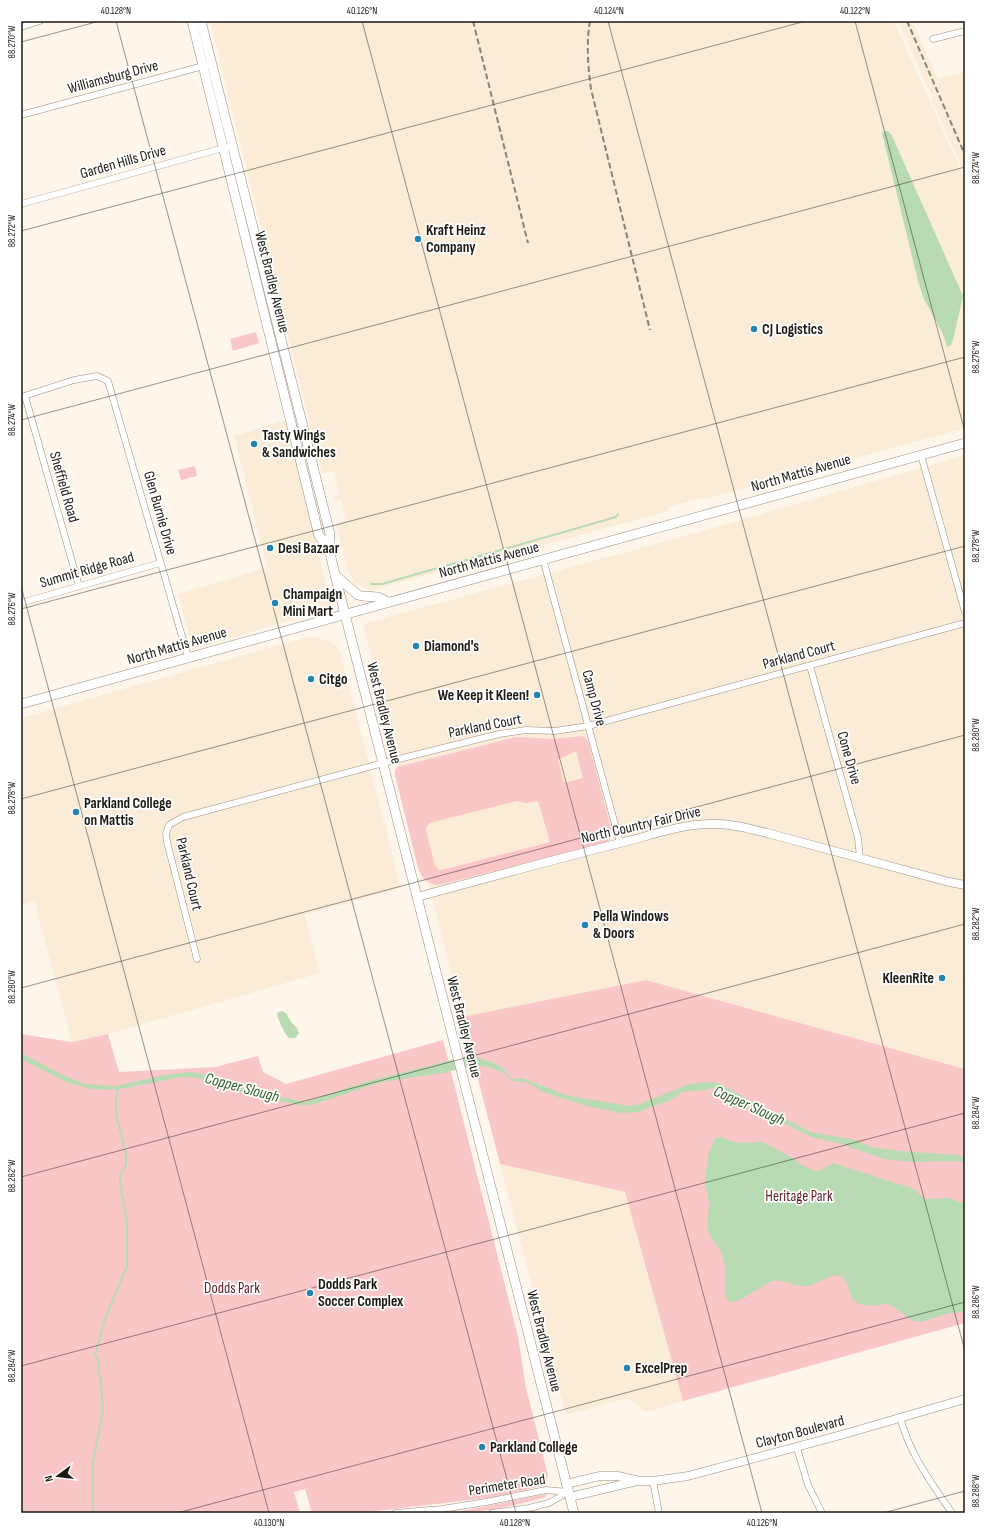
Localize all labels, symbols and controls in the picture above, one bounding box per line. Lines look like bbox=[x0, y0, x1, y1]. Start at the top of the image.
text: 40.128°N bbox=[101, 5, 131, 17]
text: 40.126°N bbox=[347, 5, 377, 17]
text: 40.124°N bbox=[594, 5, 624, 17]
text: 40.122°N bbox=[840, 5, 870, 17]
text: 88.270°W bbox=[6, 25, 18, 59]
street label: Williamsburg Drive bbox=[66, 56, 160, 98]
street label: Garden Hills Drive bbox=[78, 141, 168, 183]
text: 88.274°W bbox=[970, 152, 982, 184]
text: 88.272°W bbox=[6, 214, 18, 247]
place label: Kraft Heinz Company bbox=[426, 221, 486, 257]
street label: West Bradley Avenue bbox=[250, 229, 294, 335]
marker: Kraft Heinz Company bbox=[413, 234, 423, 244]
place label: CJ Logistics bbox=[762, 320, 823, 339]
marker: CJ Logistics bbox=[749, 324, 759, 334]
text: 88.276°W bbox=[970, 340, 982, 373]
text: 88.274°W bbox=[6, 404, 18, 436]
place label: Tasty Wings & Sandwiches bbox=[262, 426, 336, 462]
marker: Tasty Wings & Sandwiches bbox=[249, 439, 259, 449]
street label: Sheffield Road bbox=[45, 449, 83, 525]
street label: North Mattis Avenue bbox=[749, 450, 853, 496]
street label: Glen Burnie Drive bbox=[139, 469, 181, 557]
text: 88.278°W bbox=[970, 529, 982, 562]
street label: North Mattis Avenue bbox=[437, 538, 541, 582]
place label: Desi Bazaar bbox=[278, 539, 340, 558]
marker: Desi Bazaar bbox=[265, 543, 275, 553]
street label: Summit Ridge Road bbox=[38, 547, 136, 593]
place label: Champaign Mini Mart bbox=[283, 585, 342, 621]
text: 88.276°W bbox=[6, 592, 18, 625]
marker: Champaign Mini Mart bbox=[270, 598, 280, 608]
street label: North Mattis Avenue bbox=[125, 623, 229, 669]
street label: Parkland Court bbox=[761, 636, 838, 674]
place label: Diamond's bbox=[424, 637, 479, 656]
marker: Diamond's bbox=[411, 641, 421, 651]
street label: West Bradley Avenue bbox=[362, 660, 406, 766]
street label: Camp Drive bbox=[577, 668, 611, 728]
place label: Citgo bbox=[319, 670, 347, 689]
marker: Citgo bbox=[306, 674, 316, 684]
place label: We Keep it Kleen! bbox=[438, 686, 529, 705]
marker: We Keep it Kleen! bbox=[532, 690, 542, 700]
street label: Parkland Court bbox=[447, 710, 524, 742]
text: 88.280°W bbox=[970, 718, 982, 752]
street label: Cone Drive bbox=[832, 729, 866, 787]
text: 88.278°W bbox=[6, 781, 18, 814]
place label: Parkland College on Mattis bbox=[84, 794, 172, 830]
street label: North Country Fair Drive bbox=[579, 802, 703, 848]
marker: Parkland College on Mattis bbox=[71, 807, 81, 817]
street label: Parkland Court bbox=[171, 836, 207, 913]
place label: Pella Windows & Doors bbox=[593, 907, 669, 943]
text: 88.282°W bbox=[970, 907, 982, 941]
marker: Pella Windows & Doors bbox=[580, 920, 590, 930]
place label: KleenRite bbox=[882, 969, 934, 988]
text: 88.280°W bbox=[6, 970, 18, 1004]
marker: KleenRite bbox=[937, 973, 947, 983]
street label: West Bradley Avenue bbox=[442, 974, 486, 1080]
water label: Copper Slough bbox=[203, 1069, 281, 1107]
water label: Copper Slough bbox=[710, 1082, 788, 1130]
text: 88.284°W bbox=[970, 1096, 982, 1129]
text: 88.282°W bbox=[6, 1159, 18, 1193]
park label: Heritage Park bbox=[765, 1187, 833, 1206]
place label: Dodds Park Soccer Complex bbox=[318, 1275, 404, 1311]
park label: Dodds Park bbox=[204, 1279, 260, 1298]
text: 88.286°W bbox=[970, 1285, 982, 1319]
marker: Dodds Park Soccer Complex bbox=[305, 1288, 315, 1298]
street label: West Bradley Avenue bbox=[522, 1288, 566, 1394]
text: 88.284°W bbox=[6, 1349, 18, 1382]
place label: ExcelPrep bbox=[635, 1359, 687, 1378]
marker: ExcelPrep bbox=[622, 1363, 632, 1373]
street label: Clayton Boulevard bbox=[754, 1411, 846, 1453]
place label: Parkland College bbox=[490, 1438, 578, 1457]
marker: Parkland College bbox=[477, 1442, 487, 1452]
north arrow bbox=[38, 1456, 78, 1496]
street label: Perimeter Road bbox=[467, 1470, 547, 1500]
text: N bbox=[42, 1474, 56, 1483]
text: 88.288°W bbox=[970, 1474, 982, 1508]
text: 40.130°N bbox=[254, 1517, 284, 1529]
text: 40.128°N bbox=[500, 1517, 530, 1529]
text: 40.126°N bbox=[747, 1517, 777, 1529]

